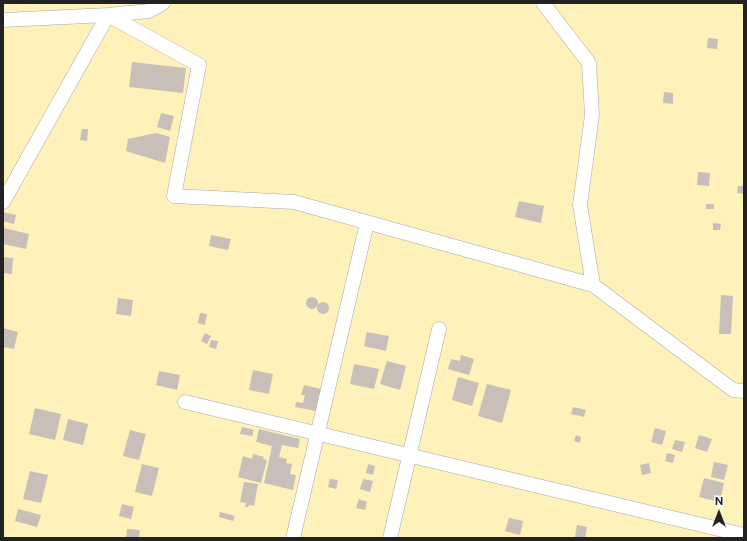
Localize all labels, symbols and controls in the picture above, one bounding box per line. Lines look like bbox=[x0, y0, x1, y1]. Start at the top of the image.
north arrow bbox=[699, 493, 739, 533]
text: N bbox=[715, 495, 723, 507]

